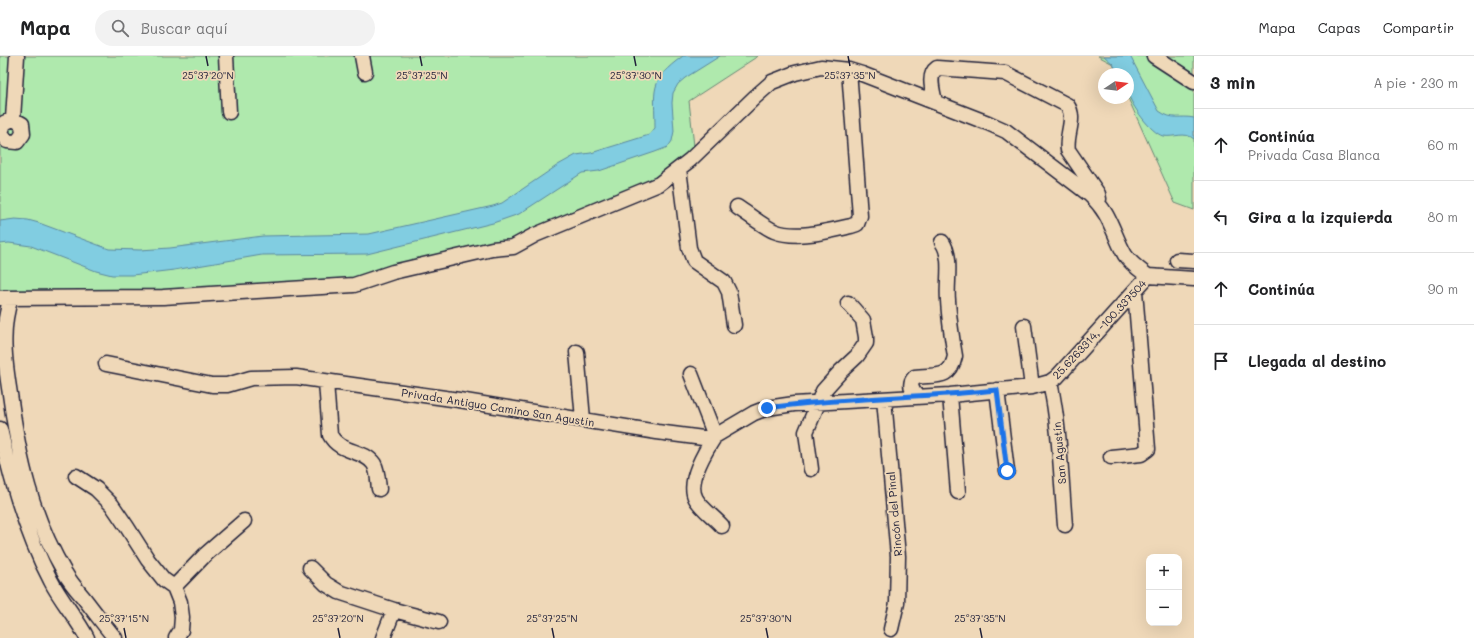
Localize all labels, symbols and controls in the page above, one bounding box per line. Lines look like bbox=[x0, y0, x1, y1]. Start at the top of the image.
search box bbox=[95, 10, 375, 46]
text: Mapa bbox=[20, 15, 71, 40]
icon: search bbox=[109, 17, 131, 39]
text: Buscar aquí bbox=[141, 18, 228, 38]
text: Mapa bbox=[1259, 18, 1296, 37]
text: Capas bbox=[1318, 18, 1361, 37]
text: Compartir bbox=[1383, 18, 1454, 37]
text: 25°37'20"N bbox=[182, 68, 234, 82]
text: 25°37'25"N bbox=[396, 68, 448, 82]
text: 25°37'30"N bbox=[610, 68, 662, 82]
text: 25°37'35"N bbox=[824, 68, 876, 82]
north arrow bbox=[1098, 68, 1134, 104]
text: 3 min bbox=[1210, 71, 1255, 93]
text: A pie · 230 m bbox=[1373, 74, 1458, 91]
text: Continúa bbox=[1248, 126, 1315, 146]
icon: ahead bbox=[1210, 134, 1232, 156]
text: 60 m bbox=[1428, 136, 1458, 153]
text: Privada Casa Blanca bbox=[1248, 146, 1380, 163]
icon: left bbox=[1210, 206, 1232, 228]
text: Gira a la izquierda bbox=[1248, 207, 1393, 227]
text: 80 m bbox=[1428, 208, 1458, 225]
street label: 25.6263314, -100.337504 bbox=[1049, 275, 1150, 382]
icon: ahead bbox=[1210, 278, 1232, 300]
text: Continúa bbox=[1248, 279, 1315, 299]
text: 90 m bbox=[1428, 280, 1458, 297]
icon: arrive bbox=[1210, 350, 1232, 372]
text: Llegada al destino bbox=[1248, 351, 1386, 371]
street label: Privada Antiguo Camino San Agustín bbox=[400, 384, 596, 430]
route end bbox=[758, 399, 776, 417]
street label: San Agustín bbox=[1049, 421, 1069, 485]
route start bbox=[998, 462, 1016, 480]
street label: Rincón del Pinal bbox=[883, 471, 905, 557]
map controls bbox=[1146, 554, 1182, 626]
button: + bbox=[1146, 554, 1182, 590]
button: − bbox=[1146, 590, 1182, 626]
text: 25°37'15"N bbox=[99, 611, 149, 625]
text: 25°37'20"N bbox=[312, 611, 364, 625]
text: 25°37'25"N bbox=[526, 611, 578, 625]
text: 25°37'30"N bbox=[740, 611, 792, 625]
text: 25°37'35"N bbox=[954, 611, 1006, 625]

